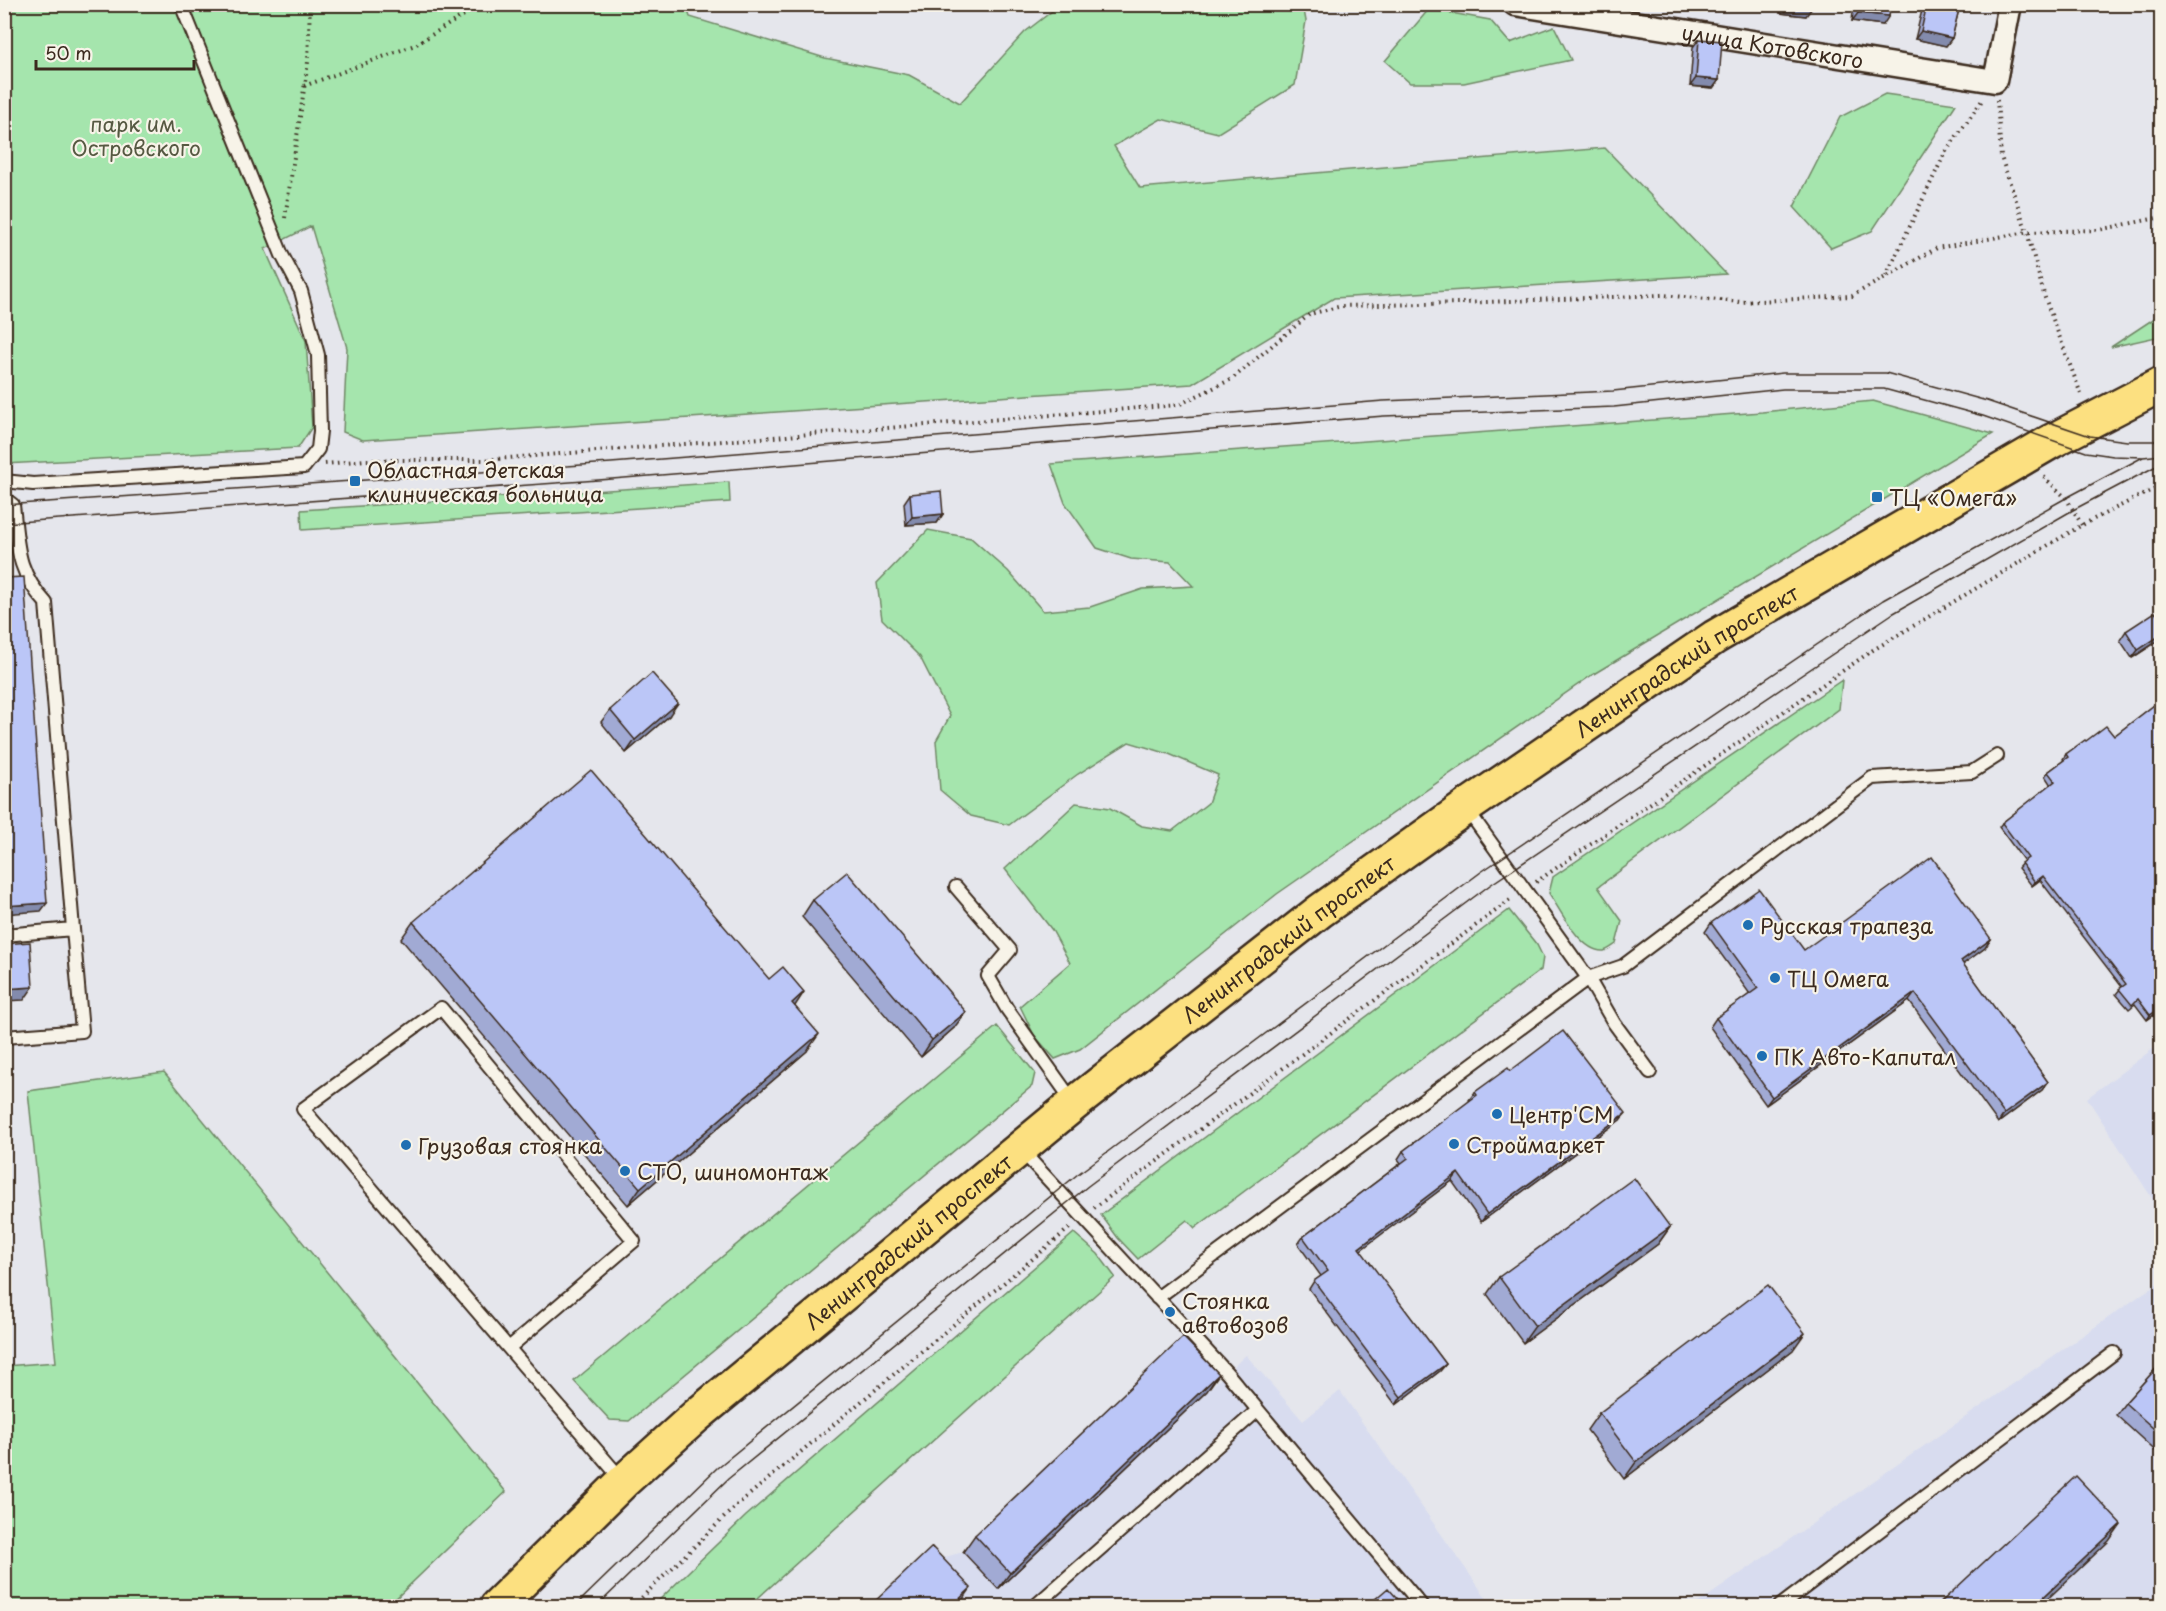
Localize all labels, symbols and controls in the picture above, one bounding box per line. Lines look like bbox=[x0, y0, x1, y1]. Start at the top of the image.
street label: улица Котовского bbox=[1679, 15, 1866, 76]
scale bar bbox=[36, 33, 194, 71]
text: 50 m bbox=[45, 39, 92, 66]
park label: парк им. Островского bbox=[71, 107, 201, 163]
place label: Областная детская клиническая больница bbox=[367, 453, 604, 509]
marker: Областная детская клиническая больница bbox=[348, 474, 362, 488]
place label: ТЦ «Омега» bbox=[1889, 481, 2017, 513]
marker: ТЦ «Омега» bbox=[1870, 490, 1884, 504]
street label: Ленинградский проспект bbox=[1568, 576, 1805, 745]
street label: Ленинградский проспект bbox=[1174, 846, 1402, 1030]
place label: Русская трапеза bbox=[1760, 909, 1933, 941]
marker: Русская трапеза bbox=[1741, 918, 1755, 932]
place label: ТЦ Омега bbox=[1787, 962, 1889, 994]
marker: ТЦ Омега bbox=[1768, 971, 1782, 985]
place label: ПК Авто-Капитал bbox=[1774, 1040, 1956, 1072]
marker: ПК Авто-Капитал bbox=[1755, 1049, 1769, 1063]
place label: Центр'СМ bbox=[1509, 1098, 1613, 1130]
marker: Центр'СМ bbox=[1490, 1107, 1504, 1121]
place label: Строймаркет bbox=[1466, 1128, 1605, 1160]
place label: Грузовая стоянка bbox=[418, 1129, 602, 1161]
marker: Строймаркет bbox=[1447, 1137, 1461, 1151]
marker: Грузовая стоянка bbox=[399, 1138, 413, 1152]
street label: Ленинградский проспект bbox=[797, 1145, 1019, 1336]
place label: СТО, шиномонтаж bbox=[637, 1155, 829, 1187]
marker: СТО, шиномонтаж bbox=[618, 1164, 632, 1178]
place label: Стоянка автовозов bbox=[1182, 1284, 1288, 1340]
marker: Стоянка автовозов bbox=[1163, 1305, 1177, 1319]

